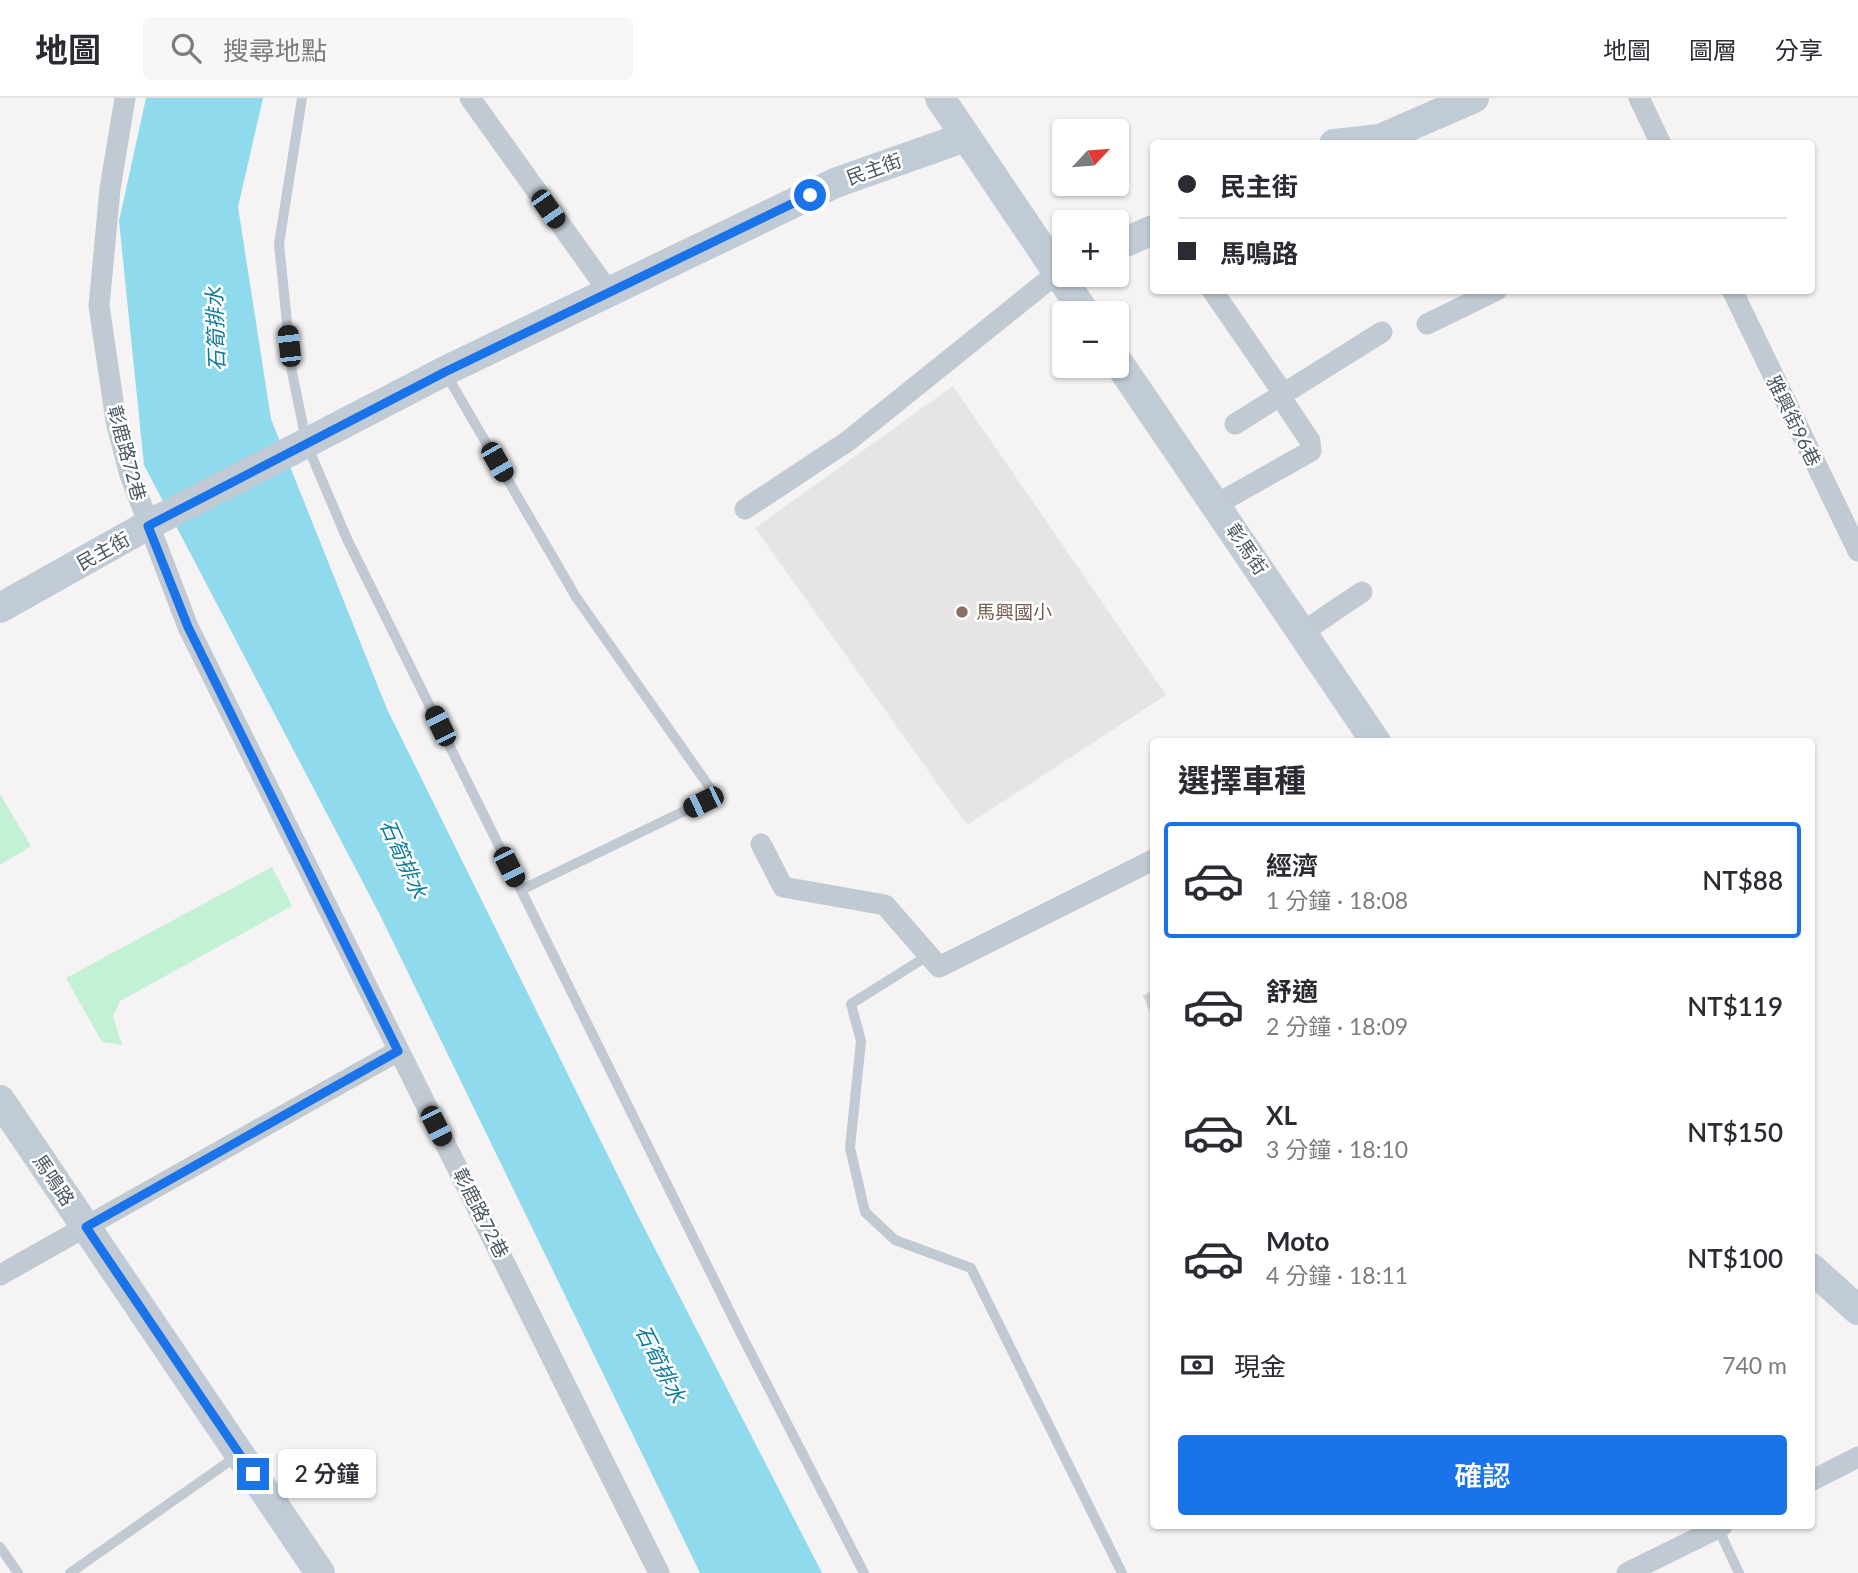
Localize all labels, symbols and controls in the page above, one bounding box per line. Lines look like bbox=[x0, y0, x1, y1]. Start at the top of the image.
search box bbox=[143, 17, 633, 80]
text: 地圖 bbox=[35, 29, 101, 69]
icon: search bbox=[167, 29, 205, 67]
text: 搜尋地點 bbox=[223, 34, 327, 66]
text: 地圖 bbox=[1603, 35, 1651, 64]
text: 圖層 bbox=[1689, 35, 1737, 64]
text: 分享 bbox=[1775, 35, 1823, 64]
north arrow bbox=[1052, 119, 1129, 196]
map controls bbox=[1052, 119, 1129, 378]
street label: 民主街 bbox=[843, 148, 905, 189]
text: 民主街 bbox=[1220, 170, 1298, 202]
route start bbox=[794, 179, 826, 211]
car bbox=[528, 186, 569, 232]
button: + bbox=[1052, 210, 1129, 287]
text: 馬鳴路 bbox=[1220, 237, 1298, 269]
water label: 石筍排水 bbox=[201, 286, 228, 371]
button: − bbox=[1052, 301, 1129, 378]
car bbox=[277, 324, 302, 368]
street label: 雅興街96巷 bbox=[1763, 372, 1826, 470]
street label: 彰鹿路72巷 bbox=[104, 403, 151, 503]
car bbox=[478, 439, 517, 485]
street label: 彰馬街 bbox=[1222, 519, 1273, 579]
street label: 民主街 bbox=[72, 527, 133, 574]
place label: 馬興國小 bbox=[976, 600, 1052, 623]
marker: 馬興國小 bbox=[954, 604, 970, 620]
car bbox=[422, 703, 459, 749]
text: 選擇車種 bbox=[1178, 760, 1306, 799]
car bbox=[680, 783, 727, 821]
water label: 石筍排水 bbox=[376, 815, 433, 903]
car bbox=[491, 844, 528, 890]
icon: car bbox=[1182, 849, 1245, 912]
text: 經濟 bbox=[1266, 849, 1318, 881]
text: NT$88 bbox=[1702, 864, 1783, 896]
text: 1 分鐘 · 18:08 bbox=[1266, 886, 1408, 914]
icon: car bbox=[1182, 975, 1245, 1038]
text: 舒適 bbox=[1266, 975, 1318, 1007]
text: NT$119 bbox=[1687, 990, 1783, 1022]
text: 2 分鐘 · 18:09 bbox=[1266, 1012, 1408, 1040]
text: XL bbox=[1266, 1099, 1297, 1131]
icon: car bbox=[1182, 1101, 1245, 1164]
car bbox=[418, 1103, 455, 1149]
text: NT$150 bbox=[1687, 1116, 1783, 1148]
text: 3 分鐘 · 18:10 bbox=[1266, 1135, 1408, 1163]
street label: 馬鳴路 bbox=[29, 1150, 80, 1210]
street label: 彰鹿路72巷 bbox=[449, 1164, 514, 1262]
text: Moto bbox=[1266, 1225, 1329, 1257]
icon: car bbox=[1182, 1227, 1245, 1290]
text: NT$100 bbox=[1687, 1242, 1783, 1274]
text: 4 分鐘 · 18:11 bbox=[1266, 1261, 1408, 1289]
water label: 石筍排水 bbox=[631, 1320, 692, 1407]
icon: cash bbox=[1178, 1346, 1216, 1384]
text: 現金 bbox=[1234, 1350, 1286, 1382]
text: 740 m bbox=[1722, 1351, 1787, 1379]
button: 確認 bbox=[1178, 1435, 1787, 1515]
callout: 2 分鐘 bbox=[278, 1450, 376, 1498]
route end bbox=[237, 1458, 269, 1490]
text: 2 分鐘 bbox=[294, 1459, 360, 1487]

